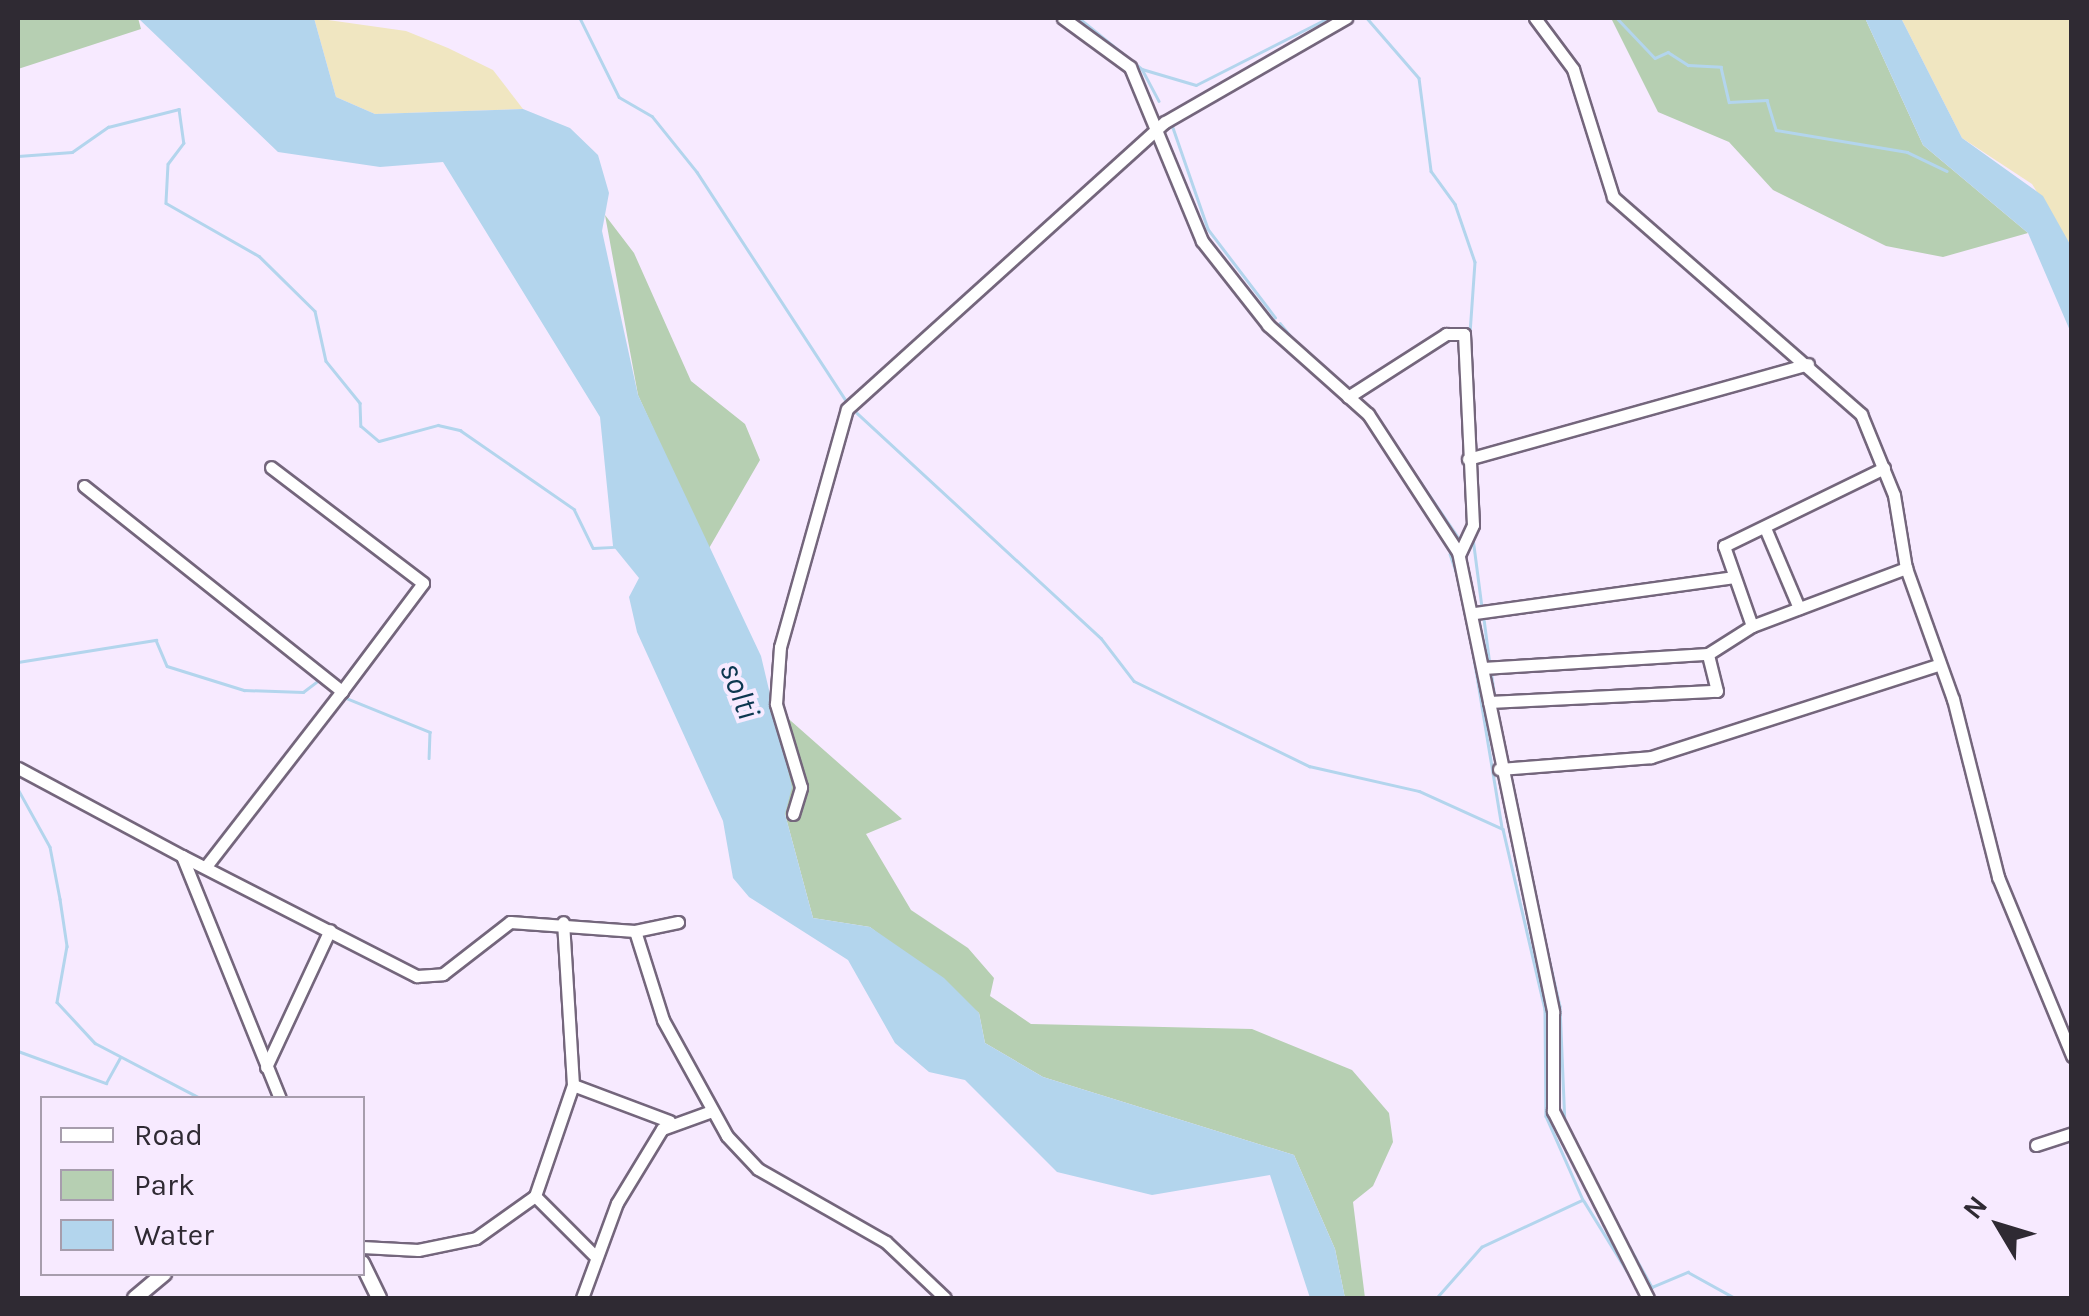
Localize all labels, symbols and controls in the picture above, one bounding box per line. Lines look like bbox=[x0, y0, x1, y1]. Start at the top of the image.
water label: solti bbox=[711, 657, 767, 725]
legend bbox=[40, 1096, 365, 1276]
text: Road bbox=[134, 1117, 203, 1153]
text: Park bbox=[134, 1167, 195, 1203]
north arrow bbox=[1949, 1176, 2049, 1276]
text: N bbox=[1956, 1189, 1994, 1225]
text: Water bbox=[134, 1217, 214, 1253]

